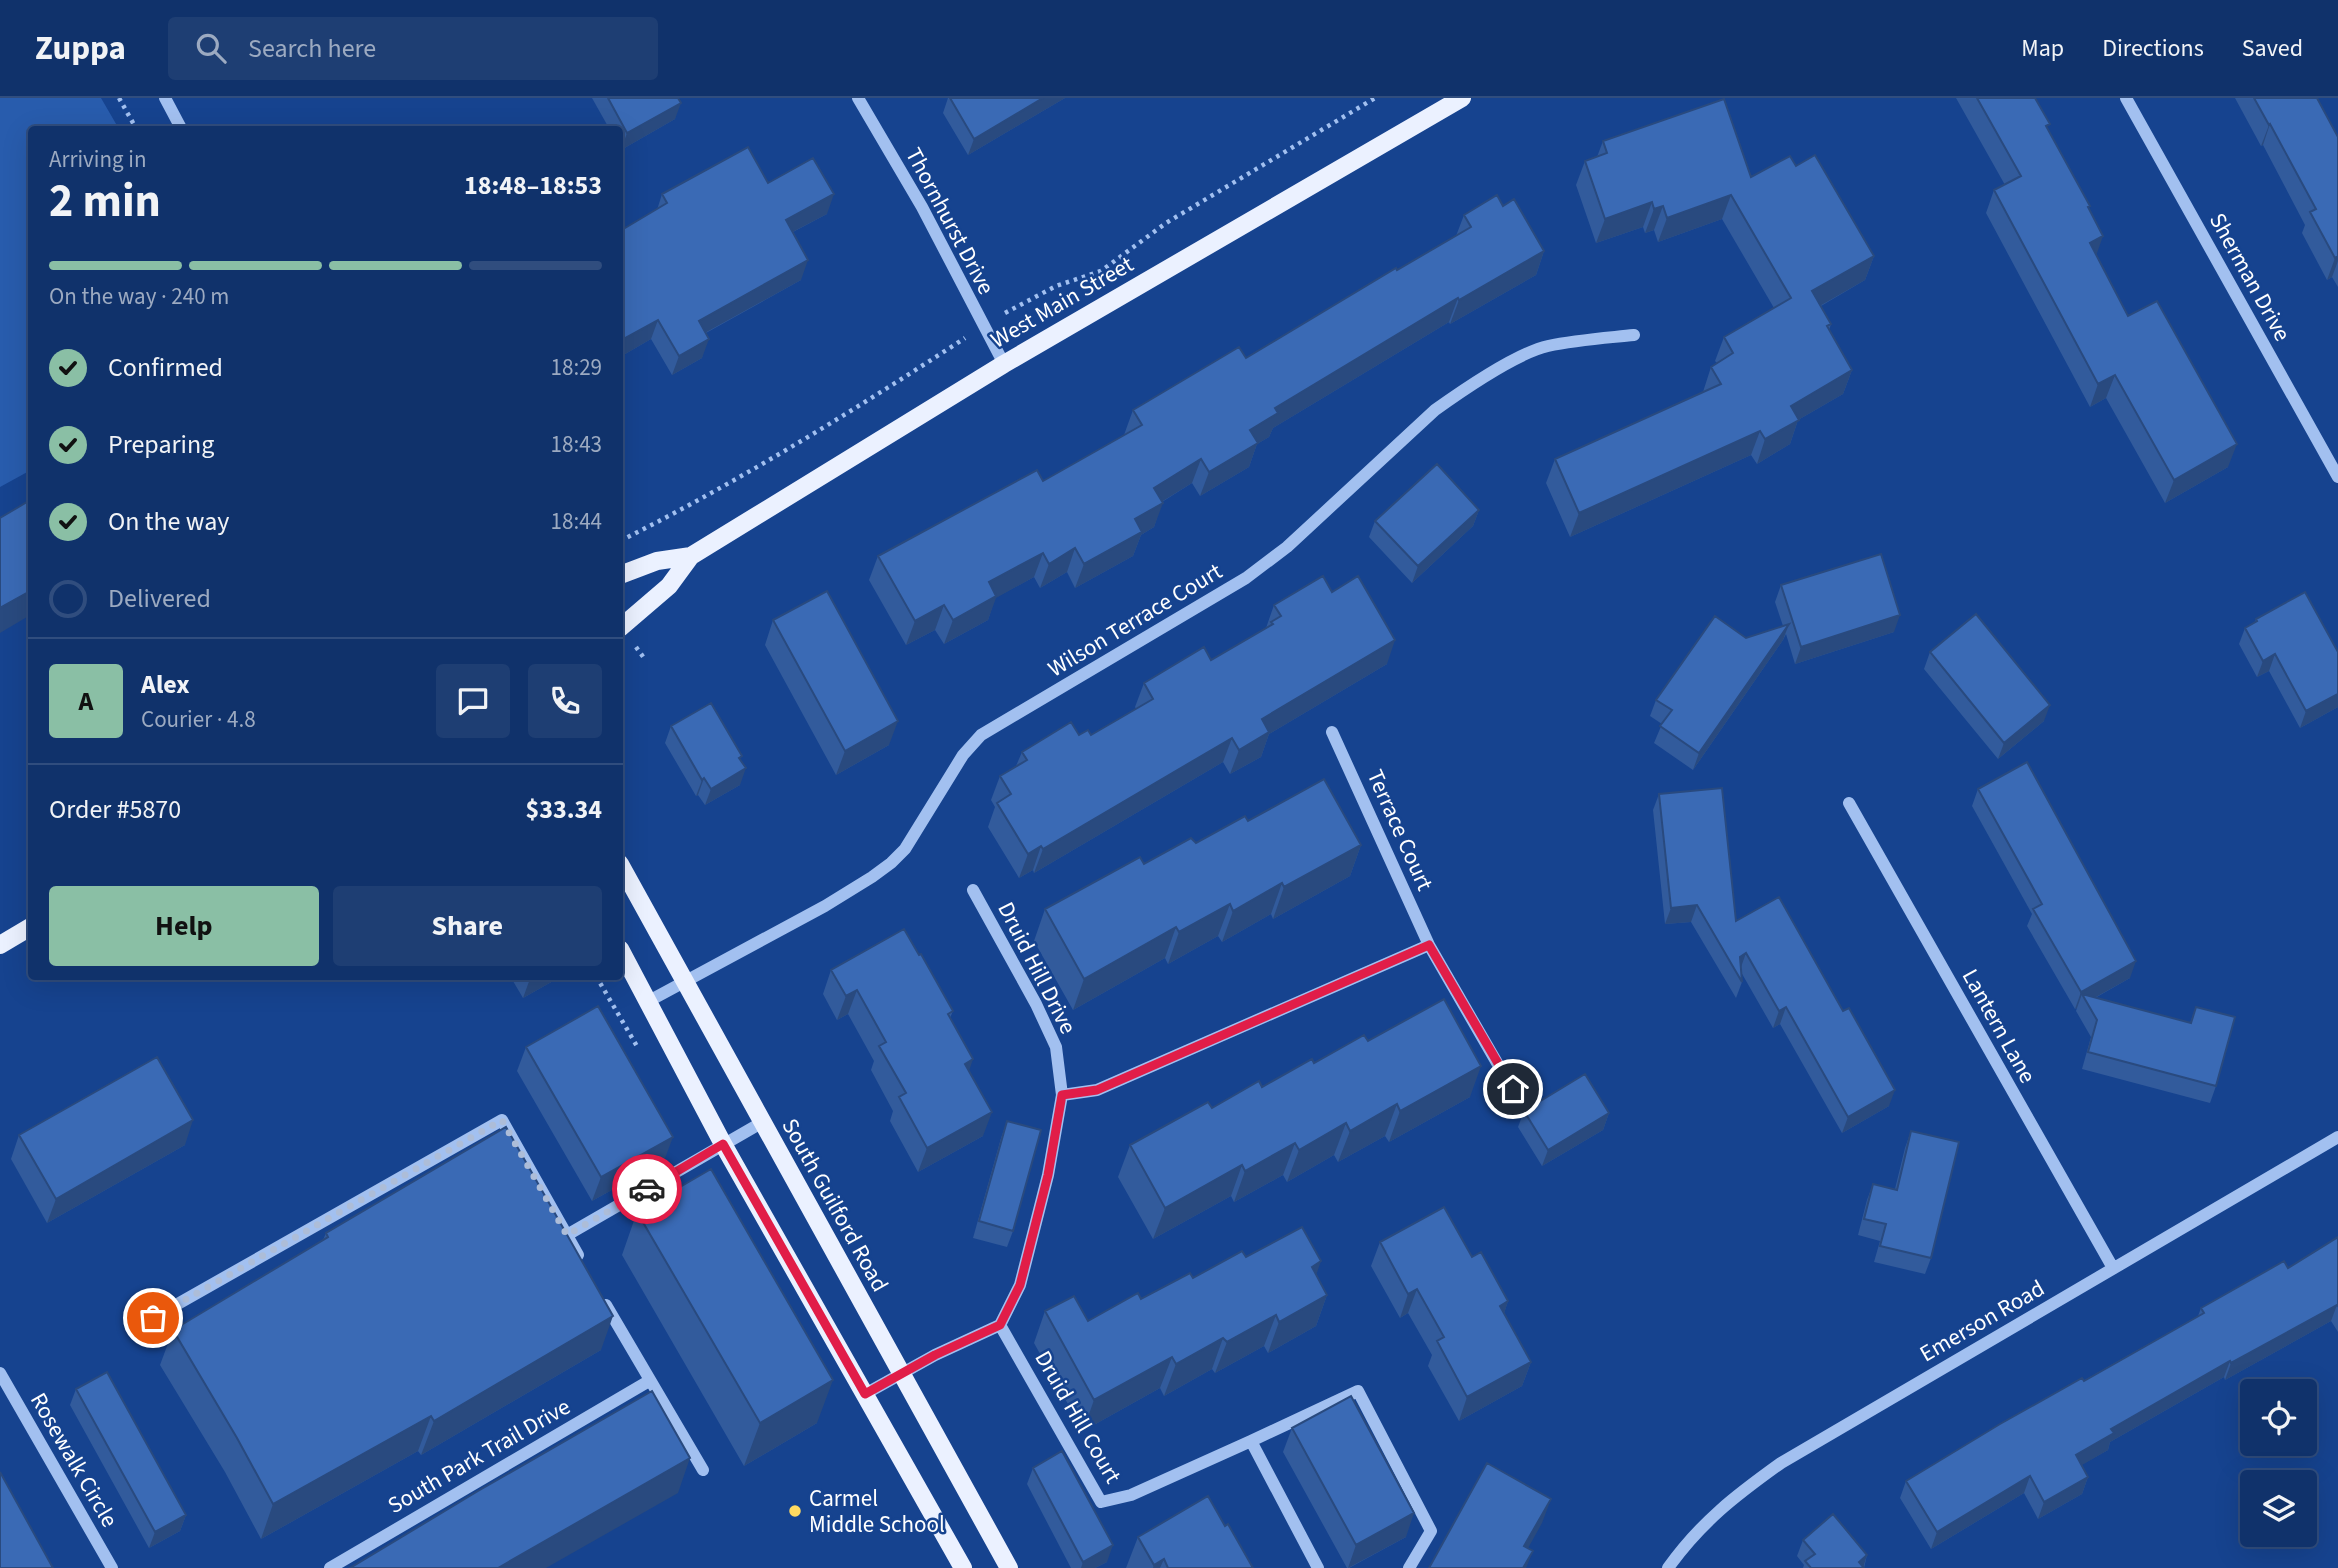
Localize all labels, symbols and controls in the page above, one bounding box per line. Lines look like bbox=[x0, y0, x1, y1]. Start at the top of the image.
search box bbox=[168, 17, 658, 80]
text: Zuppa bbox=[35, 25, 126, 72]
icon: search bbox=[192, 29, 230, 67]
text: Search here bbox=[248, 30, 376, 67]
text: Map bbox=[2021, 31, 2064, 66]
text: Directions bbox=[2102, 31, 2204, 66]
text: Saved bbox=[2242, 31, 2303, 66]
street label: Thornhurst Drive bbox=[897, 142, 1003, 300]
text: Arriving in bbox=[49, 143, 147, 176]
text: 18:48–18:53 bbox=[464, 167, 602, 204]
text: 2 min bbox=[49, 169, 161, 234]
street label: Sherman Drive bbox=[2201, 207, 2299, 347]
street label: West Main Street bbox=[985, 248, 1140, 356]
text: On the way · 240 m bbox=[49, 280, 229, 313]
icon: check bbox=[49, 349, 87, 387]
text: Confirmed bbox=[108, 349, 223, 386]
text: 18:29 bbox=[551, 351, 602, 384]
icon: check bbox=[49, 426, 87, 464]
text: Preparing bbox=[108, 426, 214, 463]
text: 18:43 bbox=[551, 428, 602, 461]
icon: check bbox=[49, 503, 87, 541]
text: On the way bbox=[108, 503, 229, 540]
text: 18:44 bbox=[551, 505, 602, 538]
street label: Wilson Terrace Court bbox=[1042, 555, 1229, 685]
text: Delivered bbox=[108, 580, 211, 617]
button: chat bbox=[436, 664, 510, 738]
button: phone bbox=[528, 664, 602, 738]
text: Alex bbox=[141, 666, 190, 703]
text: A bbox=[79, 683, 93, 720]
text: Courier · 4.8 bbox=[141, 703, 256, 736]
street label: Terrace Court bbox=[1359, 764, 1441, 896]
text: Order #5870 bbox=[49, 791, 181, 828]
text: $33.34 bbox=[526, 791, 602, 828]
button: Help bbox=[49, 886, 319, 966]
button: Share bbox=[333, 886, 602, 966]
street label: Druid Hill Drive bbox=[989, 896, 1085, 1040]
street label: Lantern Lane bbox=[1954, 963, 2044, 1089]
pin bbox=[1483, 1059, 1543, 1119]
icon: home bbox=[1494, 1070, 1532, 1108]
street label: South Guilford Road bbox=[774, 1112, 896, 1298]
courier bbox=[612, 1154, 682, 1224]
icon: car bbox=[628, 1170, 666, 1208]
street label: Emerson Road bbox=[1914, 1272, 2050, 1370]
pin bbox=[123, 1288, 183, 1348]
icon: bag bbox=[134, 1299, 172, 1337]
street label: Druid Hill Court bbox=[1027, 1344, 1130, 1490]
map controls bbox=[2240, 1379, 2317, 1547]
button: locate bbox=[2240, 1379, 2317, 1456]
street label: Rosewalk Circle bbox=[22, 1387, 126, 1533]
street label: South Park Trail Drive bbox=[382, 1390, 576, 1522]
button: layers bbox=[2240, 1470, 2317, 1547]
place label: Carmel Middle School bbox=[809, 1482, 945, 1541]
marker: Carmel Middle School bbox=[787, 1503, 803, 1519]

